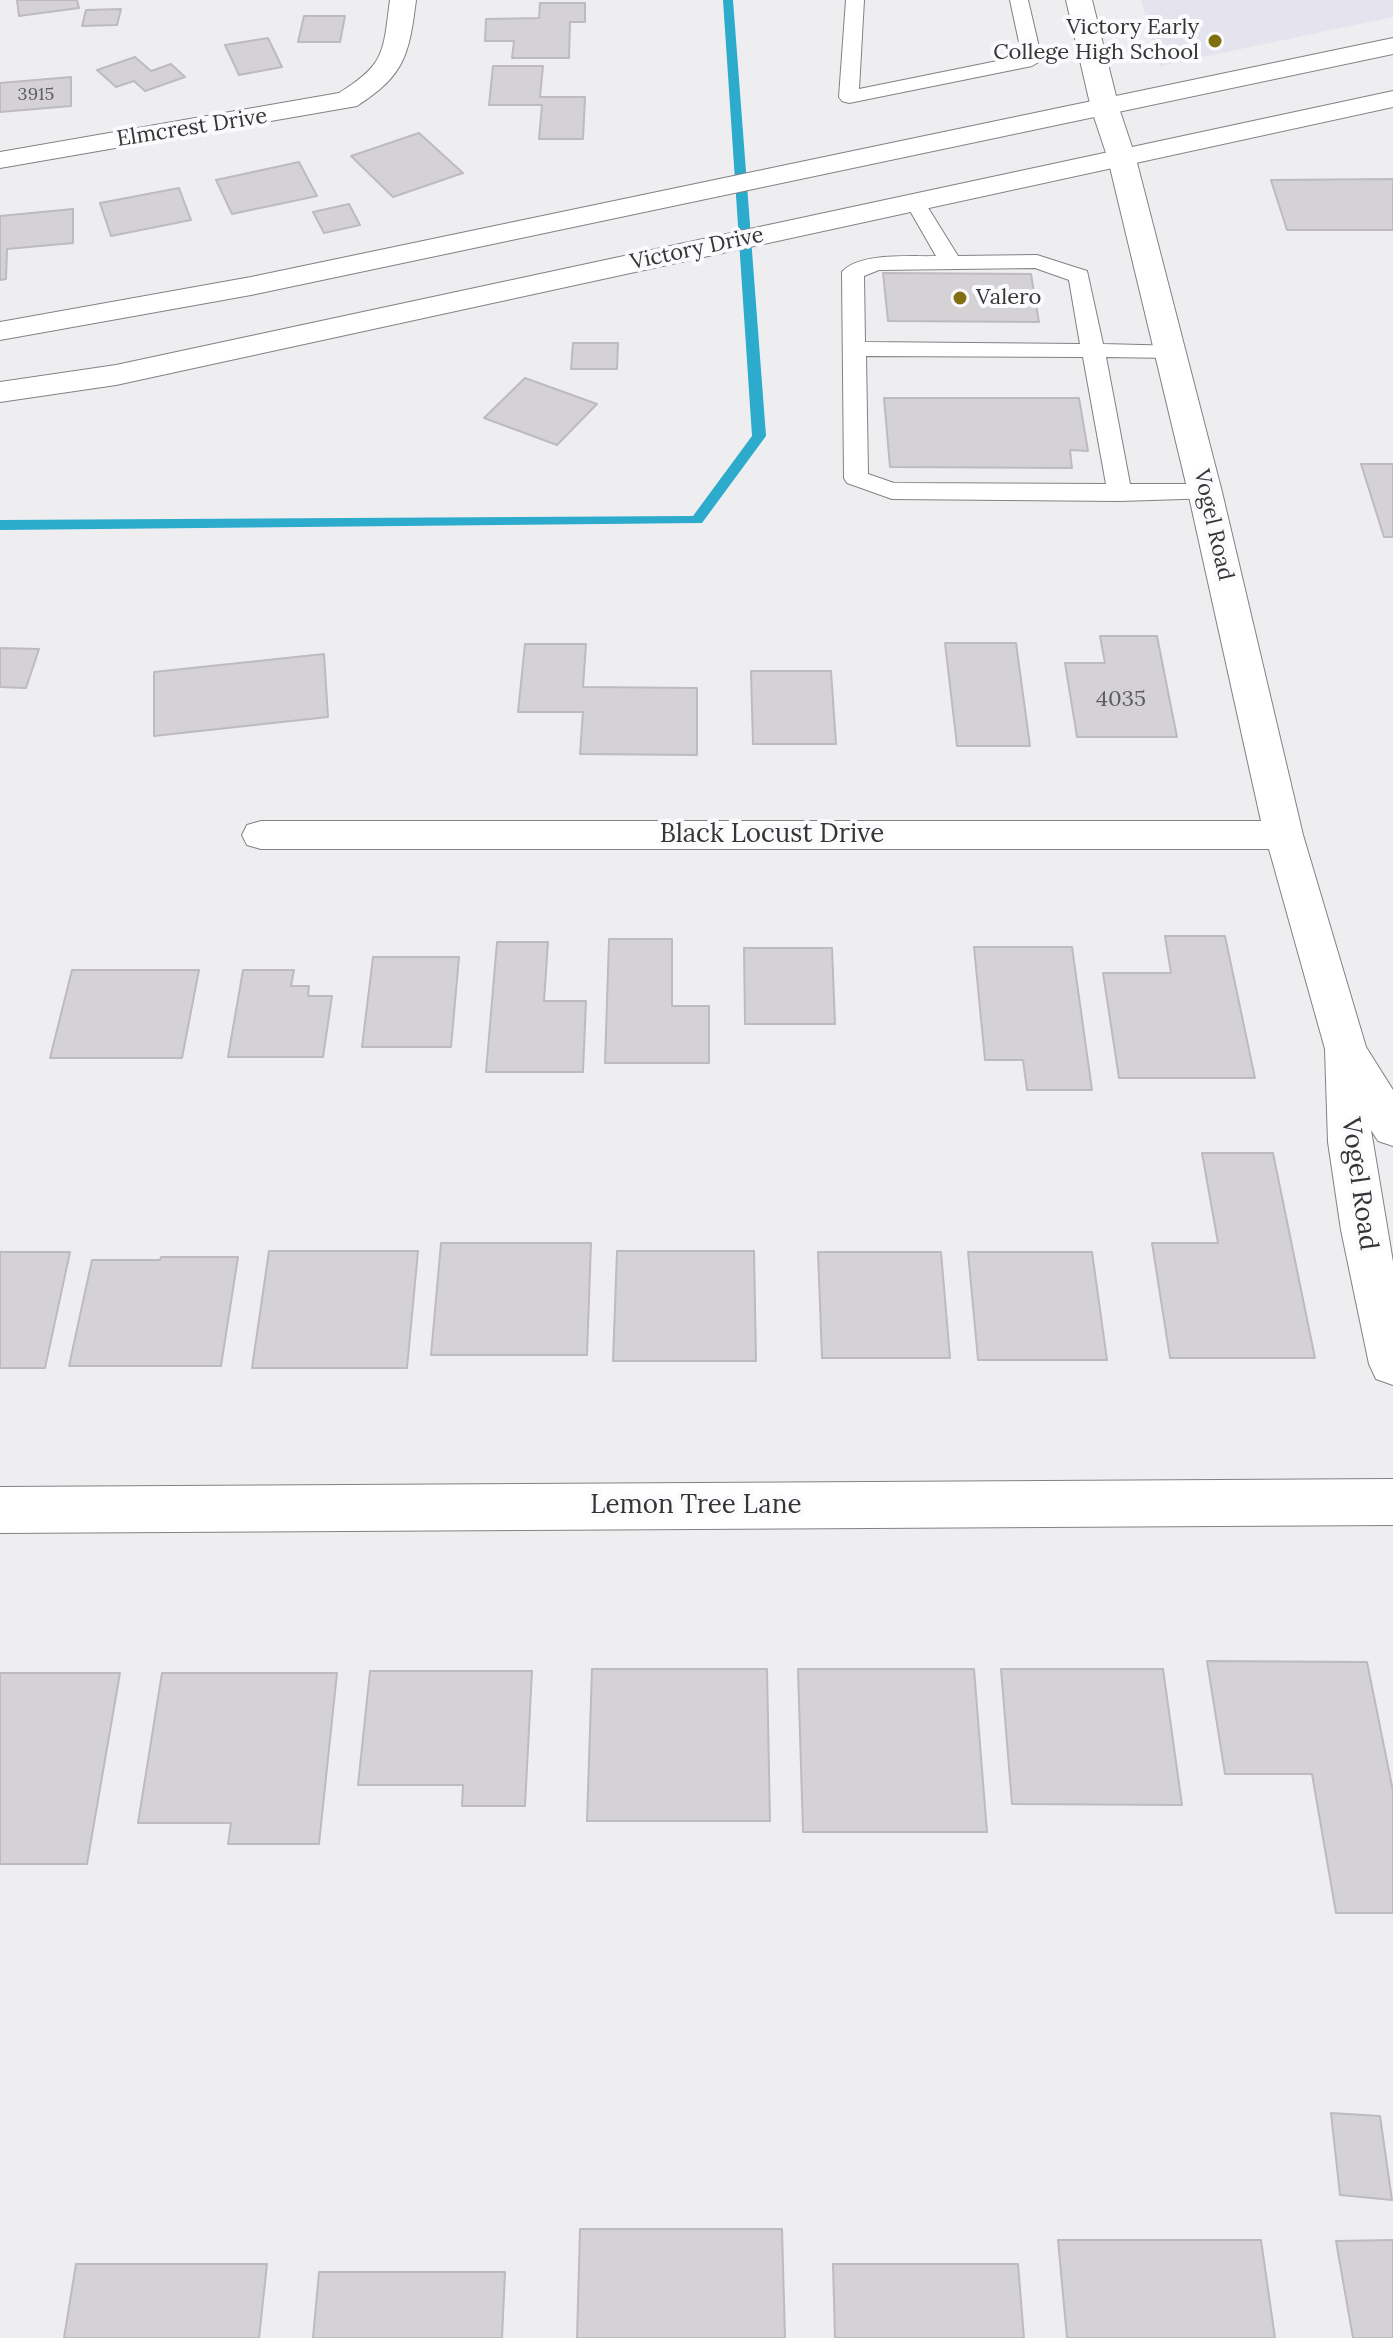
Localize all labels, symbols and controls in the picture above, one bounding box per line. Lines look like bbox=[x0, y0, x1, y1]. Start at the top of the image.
place label: Victory Early College High School bbox=[993, 15, 1199, 66]
marker: Victory Early College High School bbox=[1206, 32, 1224, 50]
house number: 3915 bbox=[18, 84, 54, 106]
street label: Elmcrest Drive bbox=[115, 103, 269, 153]
street label: Victory Drive bbox=[628, 222, 766, 276]
place label: Valero bbox=[976, 285, 1041, 311]
marker: Valero bbox=[951, 289, 969, 307]
street label: Vogel Road bbox=[1187, 467, 1239, 583]
house number: 4035 bbox=[1096, 687, 1146, 713]
street label: Black Locust Drive bbox=[660, 819, 884, 851]
street label: Vogel Road bbox=[1334, 1116, 1384, 1252]
street label: Lemon Tree Lane bbox=[590, 1490, 802, 1522]

